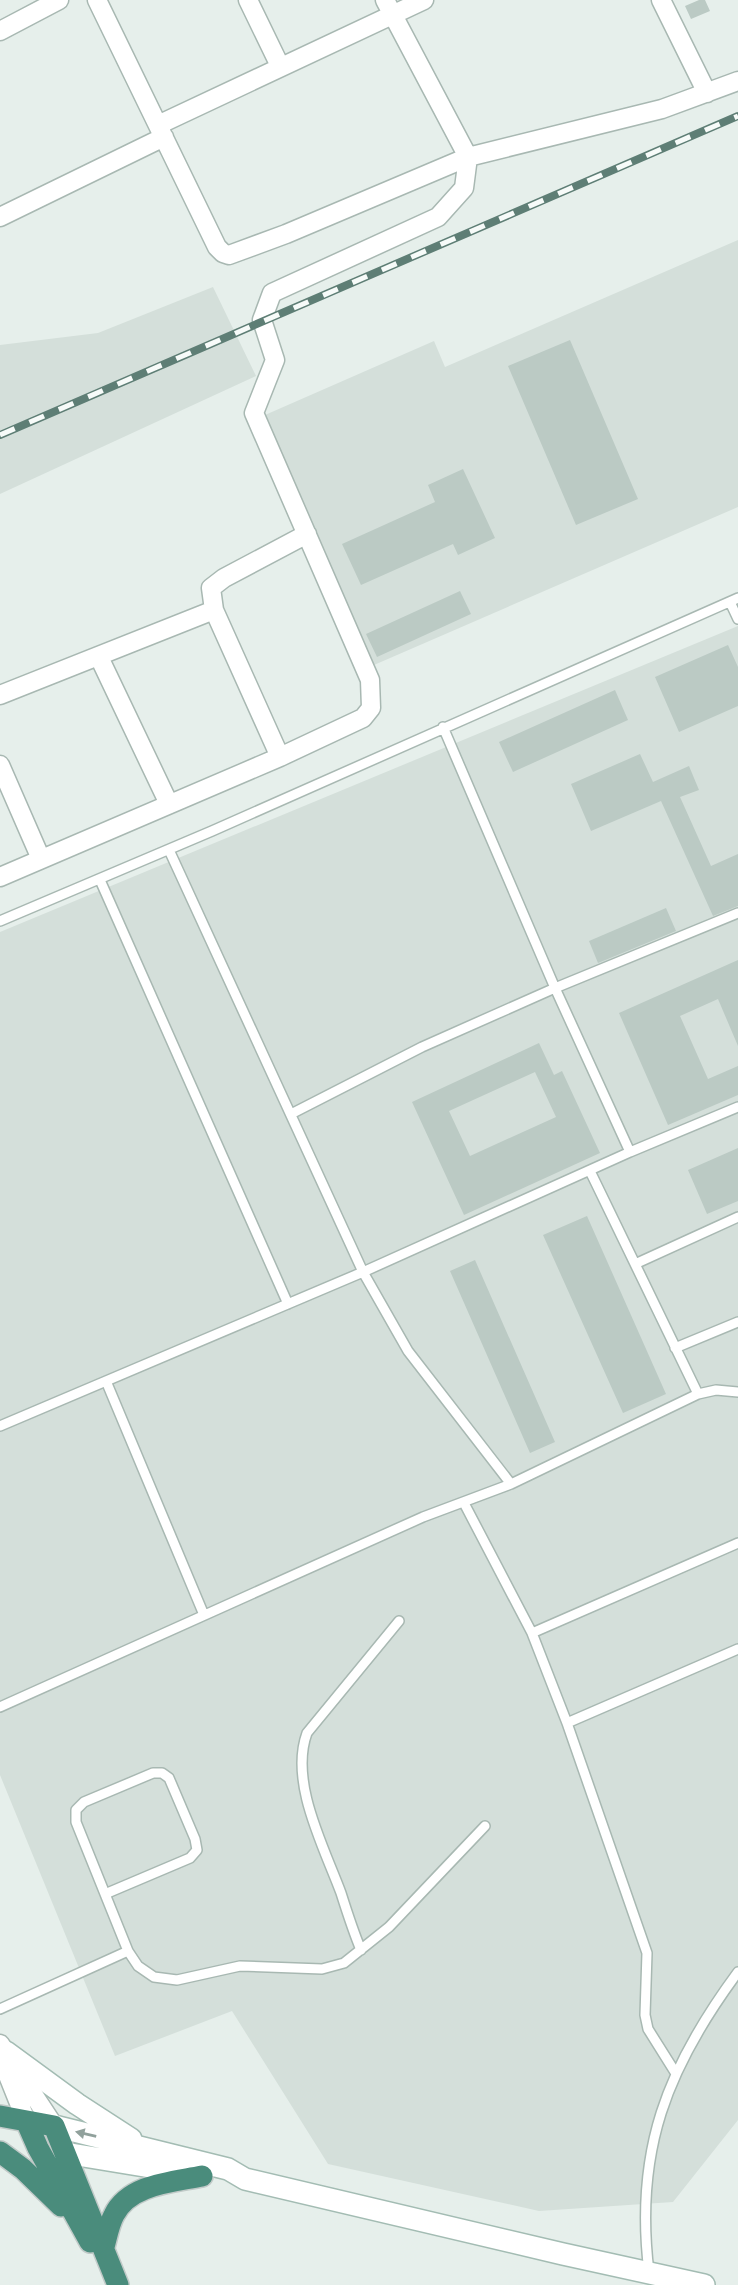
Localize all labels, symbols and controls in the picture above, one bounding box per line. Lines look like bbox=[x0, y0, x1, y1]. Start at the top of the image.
one-way arrow bbox=[75, 2128, 97, 2139]

